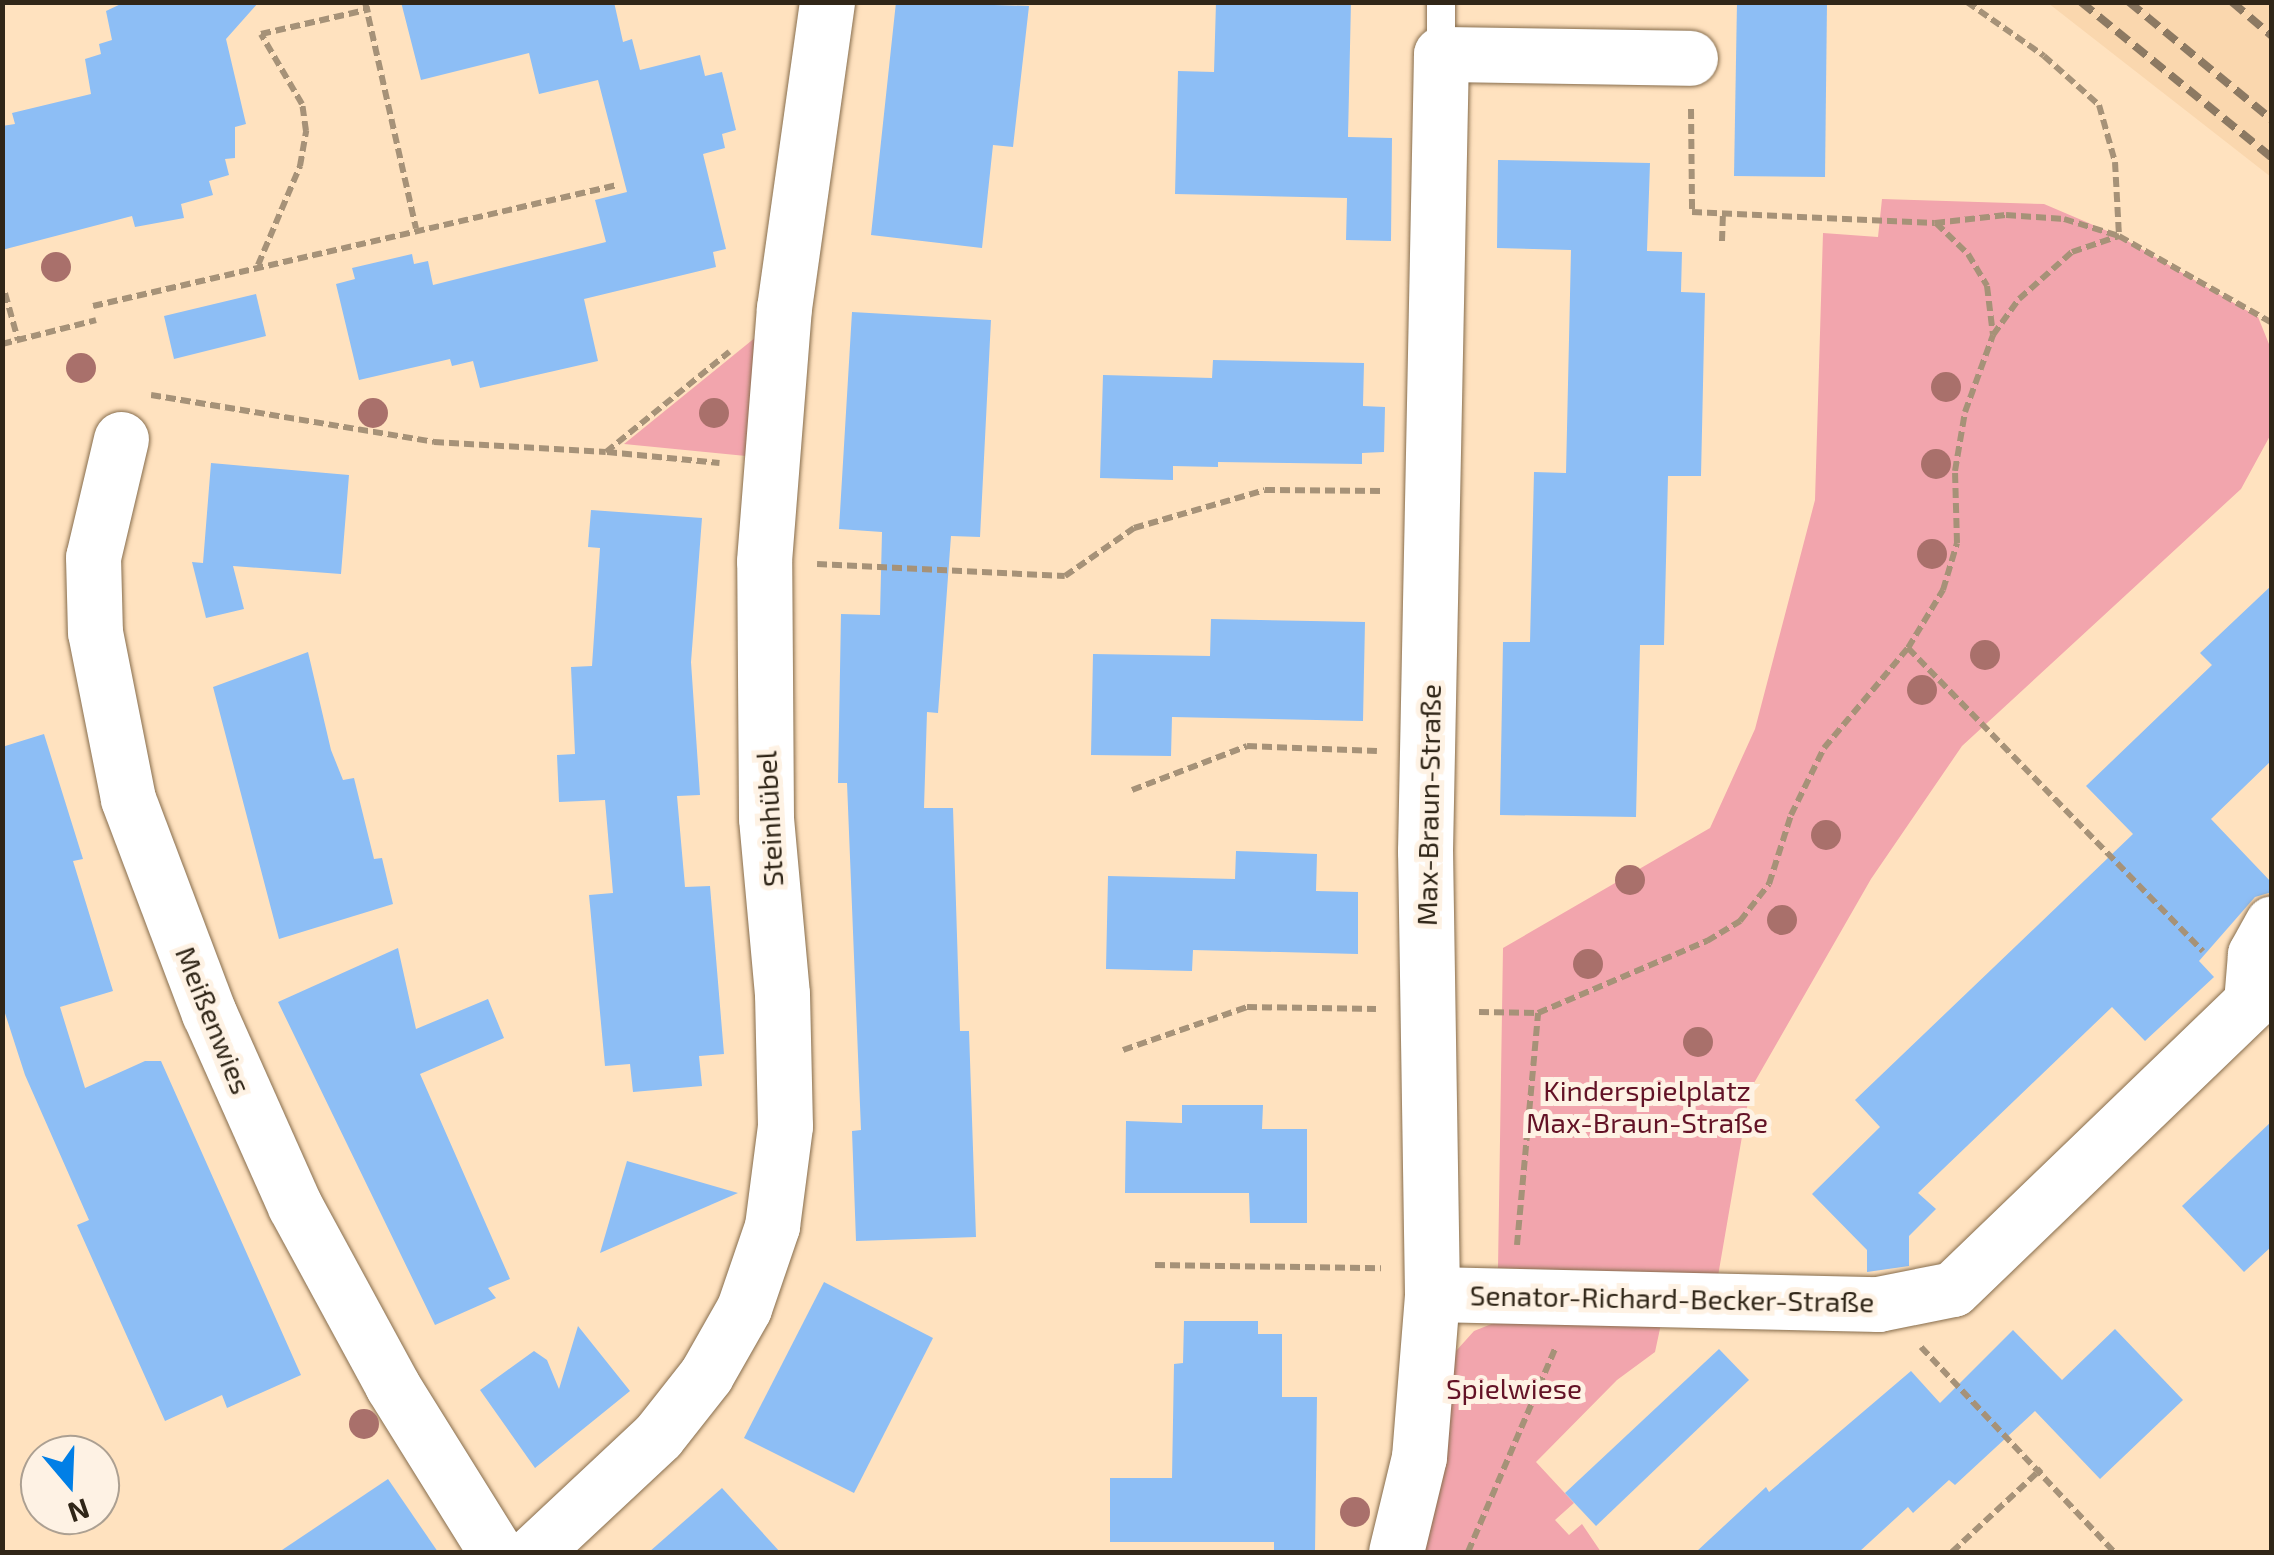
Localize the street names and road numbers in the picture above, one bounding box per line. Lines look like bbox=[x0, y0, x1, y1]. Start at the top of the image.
street label: Max-Braun-Straße bbox=[1409, 684, 1447, 926]
street label: Steinhübel bbox=[749, 750, 789, 888]
street label: Meißenwies bbox=[169, 941, 259, 1099]
street label: Senator-Richard-Becker-Straße bbox=[1469, 1278, 1875, 1318]

